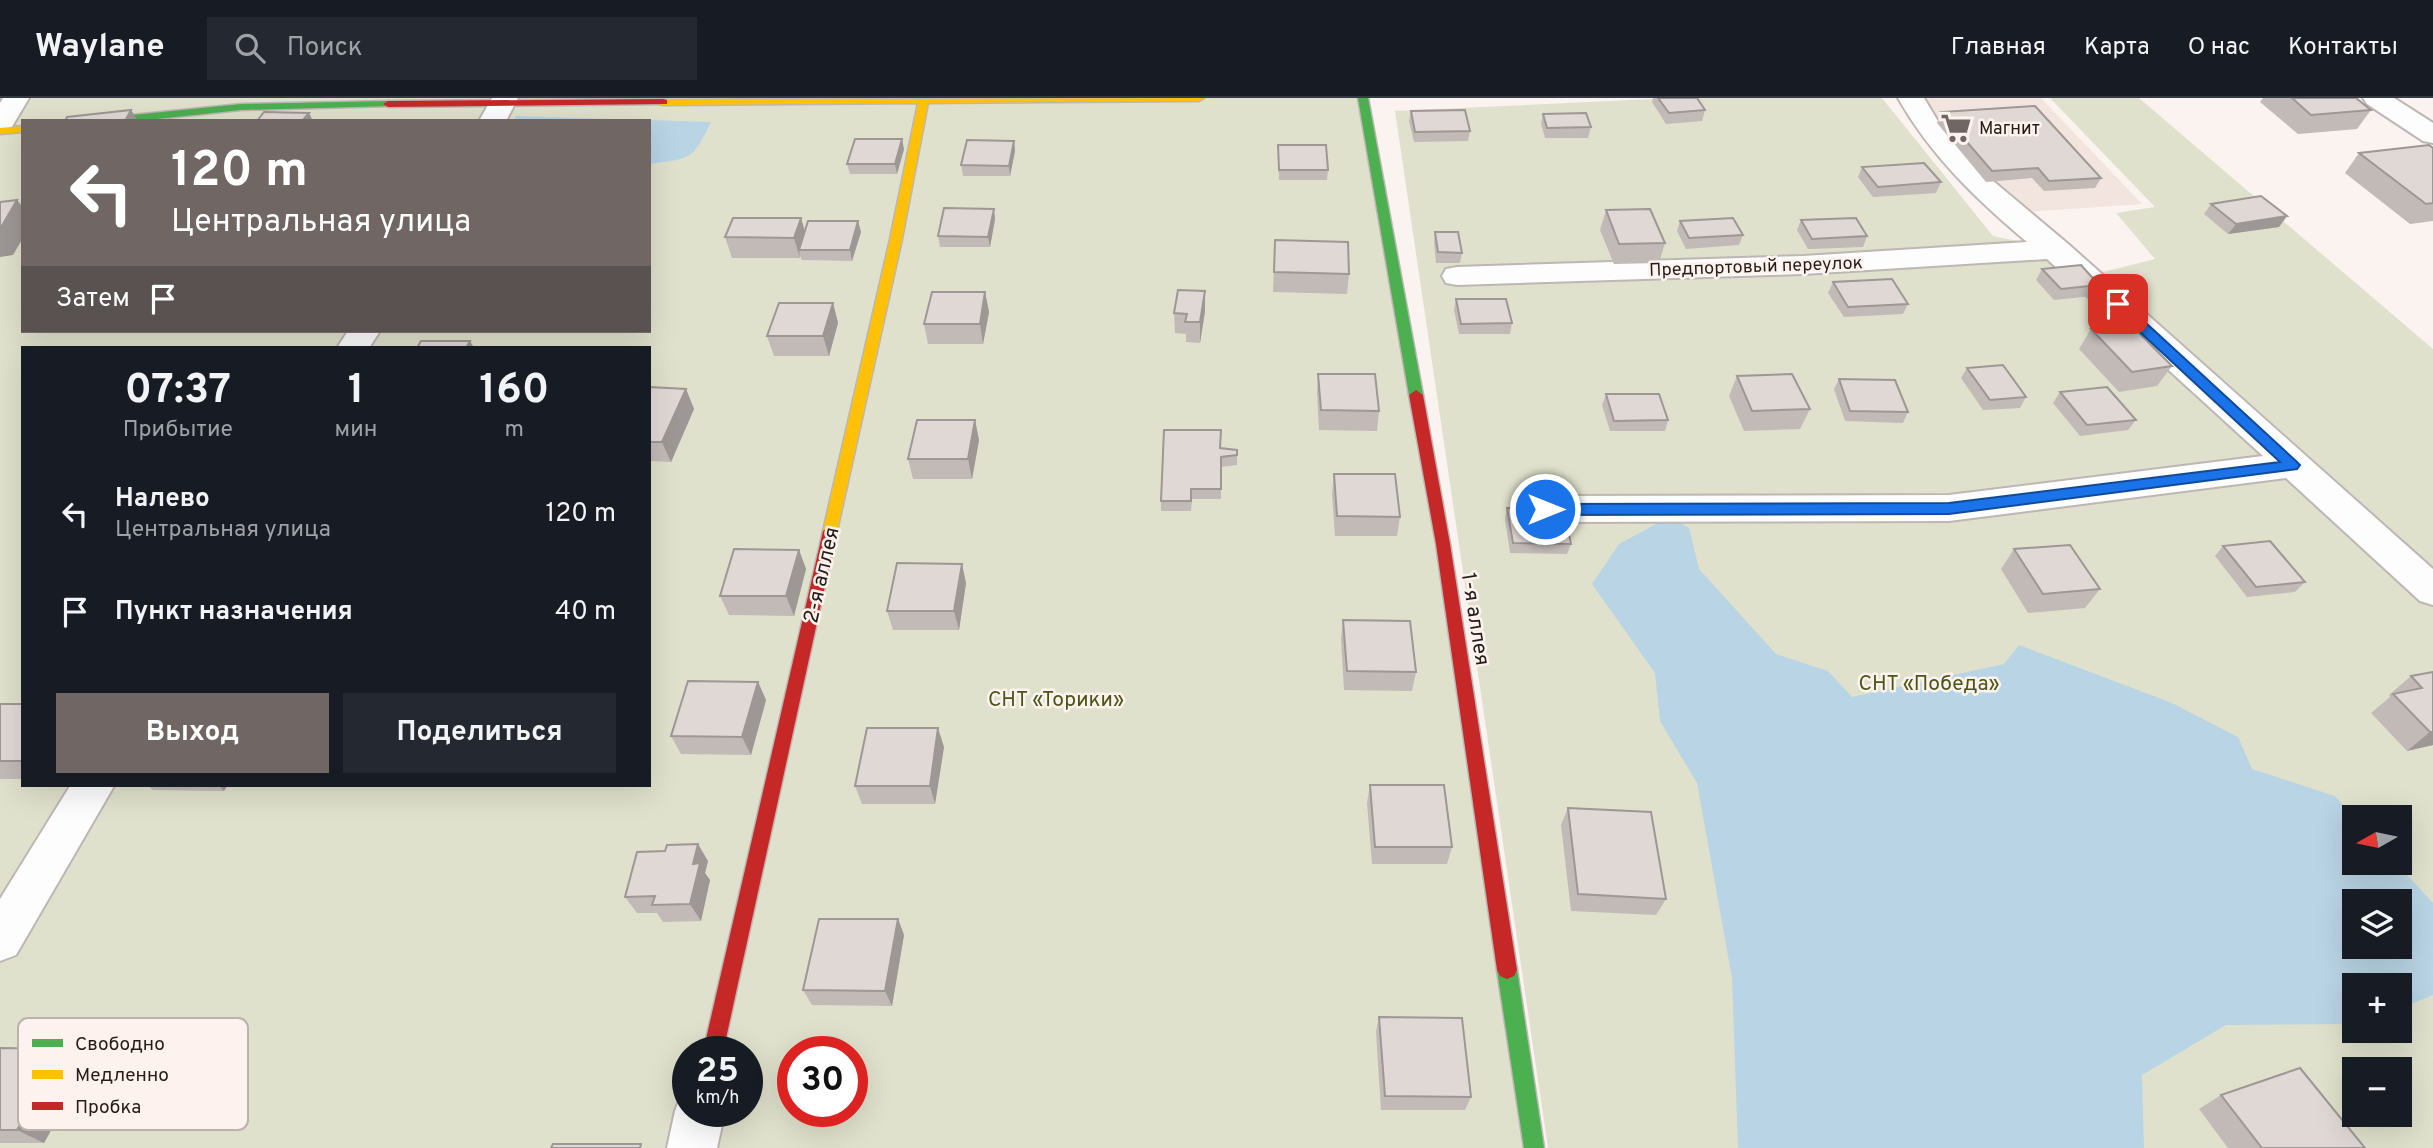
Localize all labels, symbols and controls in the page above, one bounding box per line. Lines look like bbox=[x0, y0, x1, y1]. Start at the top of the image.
search box bbox=[207, 17, 697, 80]
text: Waylane bbox=[35, 27, 165, 69]
icon: search bbox=[231, 29, 269, 67]
text: Поиск bbox=[287, 32, 363, 65]
text: Главная bbox=[1951, 33, 2046, 63]
text: Карта bbox=[2084, 33, 2150, 63]
text: О нас bbox=[2188, 33, 2250, 63]
text: Контакты bbox=[2288, 33, 2398, 63]
supermarket icon: Магнит bbox=[1939, 111, 1973, 145]
place label: Магнит bbox=[1979, 118, 2040, 141]
text: 120 m bbox=[171, 142, 308, 204]
icon: left bbox=[56, 147, 147, 238]
text: Центральная улица bbox=[171, 203, 471, 243]
street label: Предпортовый переулок bbox=[1649, 252, 1863, 283]
pin bbox=[2088, 274, 2148, 334]
icon: arrive bbox=[144, 280, 182, 318]
text: Затем bbox=[56, 283, 130, 316]
icon: arrive bbox=[2099, 285, 2137, 323]
text: 07:37 bbox=[124, 365, 231, 418]
text: 1 bbox=[348, 365, 364, 418]
text: 160 bbox=[479, 365, 549, 418]
text: Прибытие bbox=[123, 416, 233, 445]
text: мин bbox=[335, 416, 378, 445]
text: m bbox=[505, 416, 524, 445]
position arrow bbox=[1508, 472, 1582, 546]
text: Налево bbox=[115, 483, 210, 516]
icon: left bbox=[56, 495, 94, 533]
text: 120 m bbox=[546, 498, 616, 531]
text: Центральная улица bbox=[115, 516, 331, 545]
street label: 2-я аллея bbox=[798, 525, 847, 626]
street label: 1-я аллея bbox=[1454, 571, 1495, 668]
icon: arrive bbox=[56, 593, 94, 631]
text: Пункт назначения bbox=[115, 596, 353, 629]
text: 40 m bbox=[555, 596, 616, 629]
park label: СНТ «Победа» bbox=[1859, 671, 2000, 698]
park label: СНТ «Торики» bbox=[988, 687, 1124, 714]
button: Выход bbox=[56, 693, 329, 773]
button: Поделиться bbox=[343, 693, 616, 773]
north arrow bbox=[2342, 805, 2412, 875]
map controls bbox=[2342, 805, 2412, 1127]
button: layers bbox=[2342, 889, 2412, 959]
button: + bbox=[2342, 973, 2412, 1043]
legend bbox=[18, 1018, 248, 1130]
text: Свободно bbox=[75, 1033, 165, 1057]
speed limit sign: 30 bbox=[777, 1036, 868, 1127]
text: 25 bbox=[696, 1050, 739, 1094]
button: − bbox=[2342, 1057, 2412, 1127]
text: Медленно bbox=[75, 1064, 169, 1088]
text: km/h bbox=[696, 1087, 739, 1110]
text: Пробка bbox=[75, 1096, 141, 1120]

